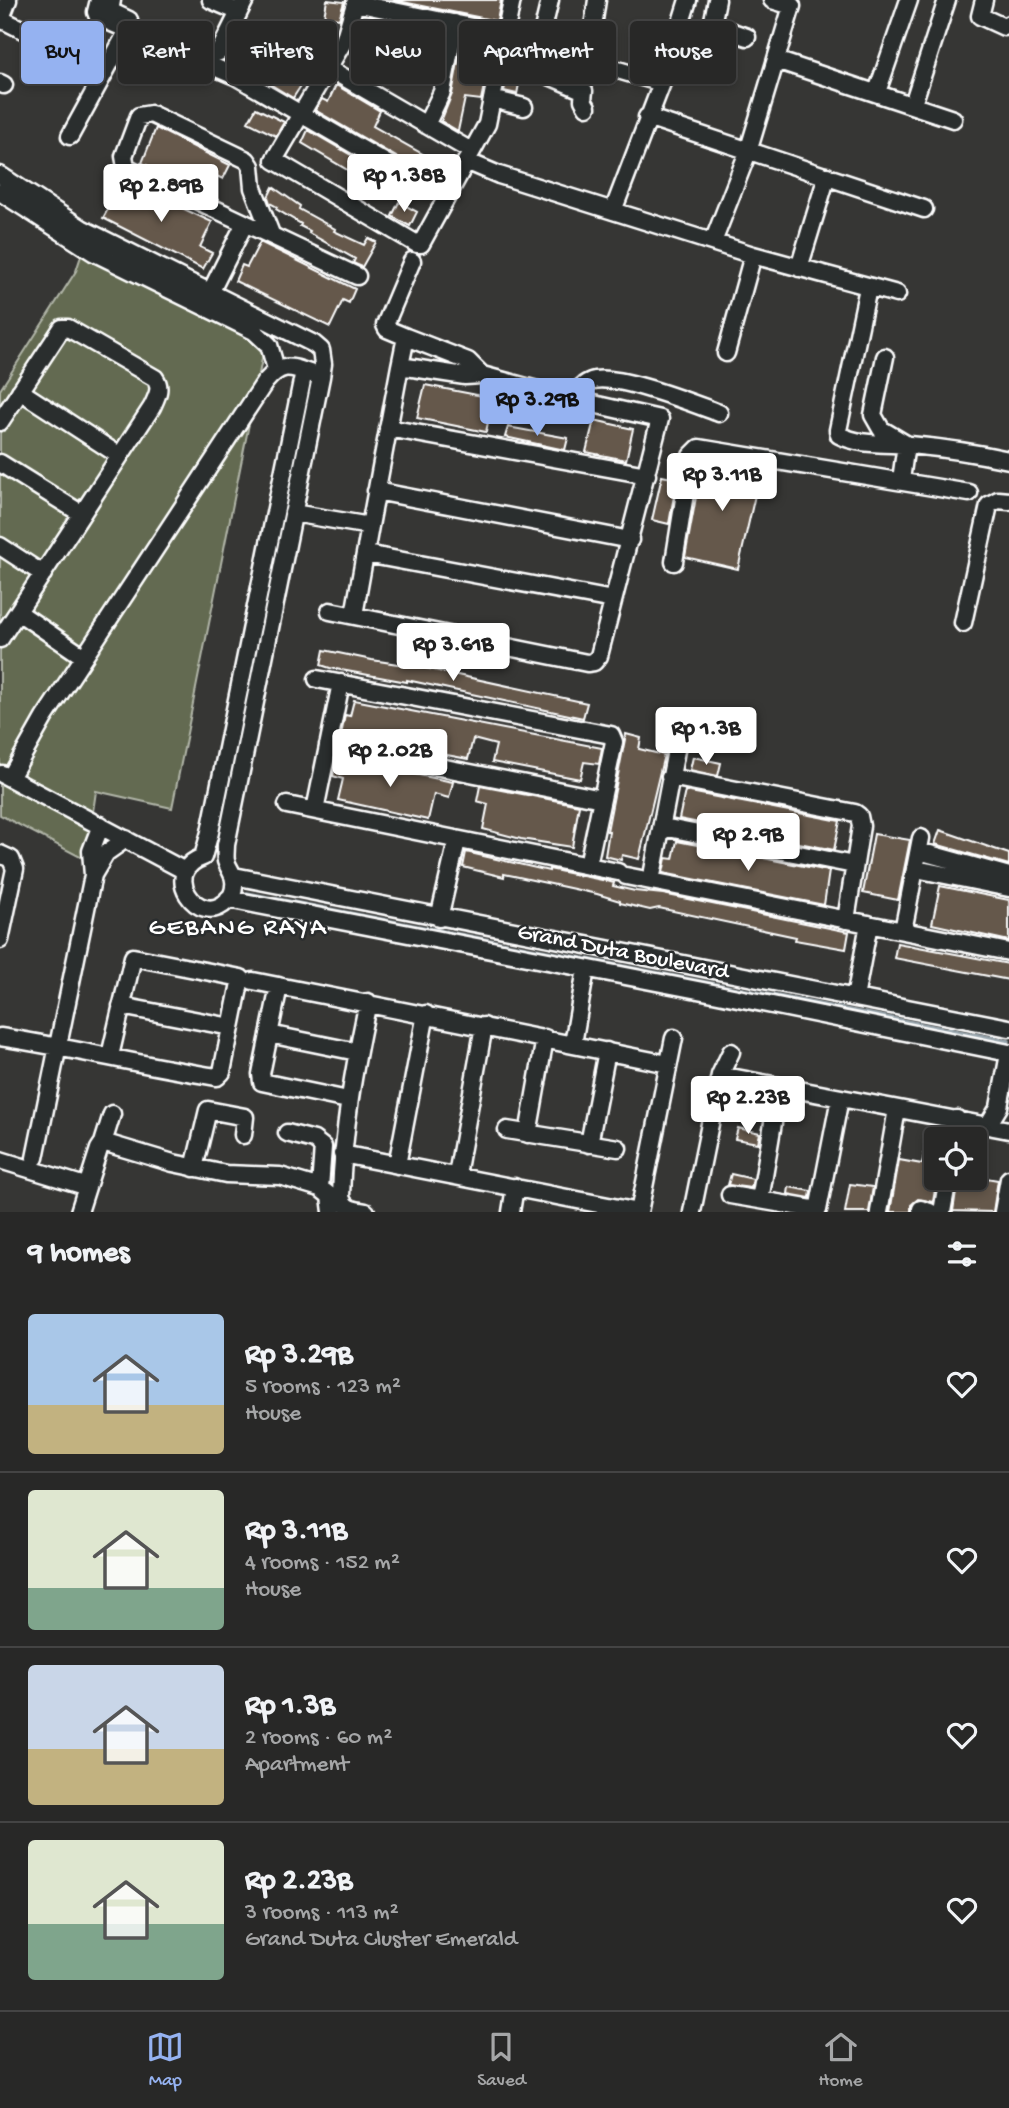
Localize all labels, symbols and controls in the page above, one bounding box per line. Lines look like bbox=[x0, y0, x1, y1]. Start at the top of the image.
chip: Buy bbox=[21, 21, 104, 84]
chip: Rent bbox=[118, 21, 213, 84]
chip: Filters bbox=[227, 21, 337, 84]
chip: New bbox=[351, 21, 445, 84]
chip: Apartment bbox=[459, 21, 616, 84]
chip: House bbox=[630, 21, 736, 84]
pin: Rp 1.38B bbox=[332, 154, 476, 214]
text: Rp 1.38B bbox=[363, 163, 445, 190]
pin: Rp 2.89B bbox=[89, 164, 233, 224]
text: Rp 2.89B bbox=[119, 173, 203, 200]
pin: Rp 3.29B bbox=[465, 378, 609, 438]
text: Rp 3.29B bbox=[496, 387, 578, 414]
pin: Rp 3.11B bbox=[650, 454, 794, 513]
text: Rp 3.11B bbox=[683, 462, 761, 489]
pin: Rp 3.61B bbox=[381, 624, 525, 683]
text: Rp 3.61B bbox=[413, 632, 493, 659]
pin: Rp 1.3B bbox=[641, 708, 771, 767]
text: Rp 1.3B bbox=[671, 716, 741, 743]
pin: Rp 2.02B bbox=[318, 730, 462, 789]
text: Rp 2.02B bbox=[348, 738, 432, 765]
pin: Rp 2.9B bbox=[683, 814, 813, 873]
text: Rp 2.9B bbox=[713, 822, 783, 849]
district label: GEBANG RAYA bbox=[148, 914, 328, 945]
street label: Grand Duta Boulevard bbox=[515, 919, 732, 987]
pin: Rp 2.23B bbox=[676, 1076, 820, 1136]
text: Rp 2.23B bbox=[707, 1085, 789, 1112]
map controls bbox=[924, 1127, 987, 1190]
button: locate bbox=[924, 1127, 987, 1190]
icon: filters bbox=[943, 1235, 981, 1273]
text: 9 homes bbox=[28, 1237, 130, 1272]
text: Rp 3.29B bbox=[245, 1339, 353, 1374]
icon: home bbox=[84, 1342, 168, 1426]
icon: heart bbox=[943, 1365, 981, 1403]
text: 5 rooms · 123 m² bbox=[245, 1374, 401, 1401]
text: House bbox=[245, 1401, 301, 1428]
text: Rp 3.11B bbox=[245, 1515, 347, 1550]
icon: home bbox=[84, 1518, 168, 1602]
icon: heart bbox=[943, 1541, 981, 1579]
text: 4 rooms · 152 m² bbox=[245, 1550, 400, 1577]
text: House bbox=[245, 1577, 301, 1604]
text: Rp 1.3B bbox=[245, 1690, 335, 1725]
icon: home bbox=[84, 1693, 168, 1777]
icon: heart bbox=[943, 1716, 981, 1754]
text: 2 rooms · 60 m² bbox=[245, 1725, 392, 1752]
text: Apartment bbox=[245, 1752, 349, 1779]
text: Rp 2.23B bbox=[245, 1865, 352, 1900]
icon: home bbox=[84, 1868, 168, 1952]
icon: heart bbox=[943, 1891, 981, 1929]
text: 3 rooms · 113 m² bbox=[245, 1900, 399, 1927]
text: Grand Duta Cluster Emerald bbox=[245, 1927, 517, 1954]
tab: Map bbox=[146, 2028, 184, 2093]
tab: Saved bbox=[477, 2028, 526, 2093]
tab: Home bbox=[819, 2028, 863, 2093]

